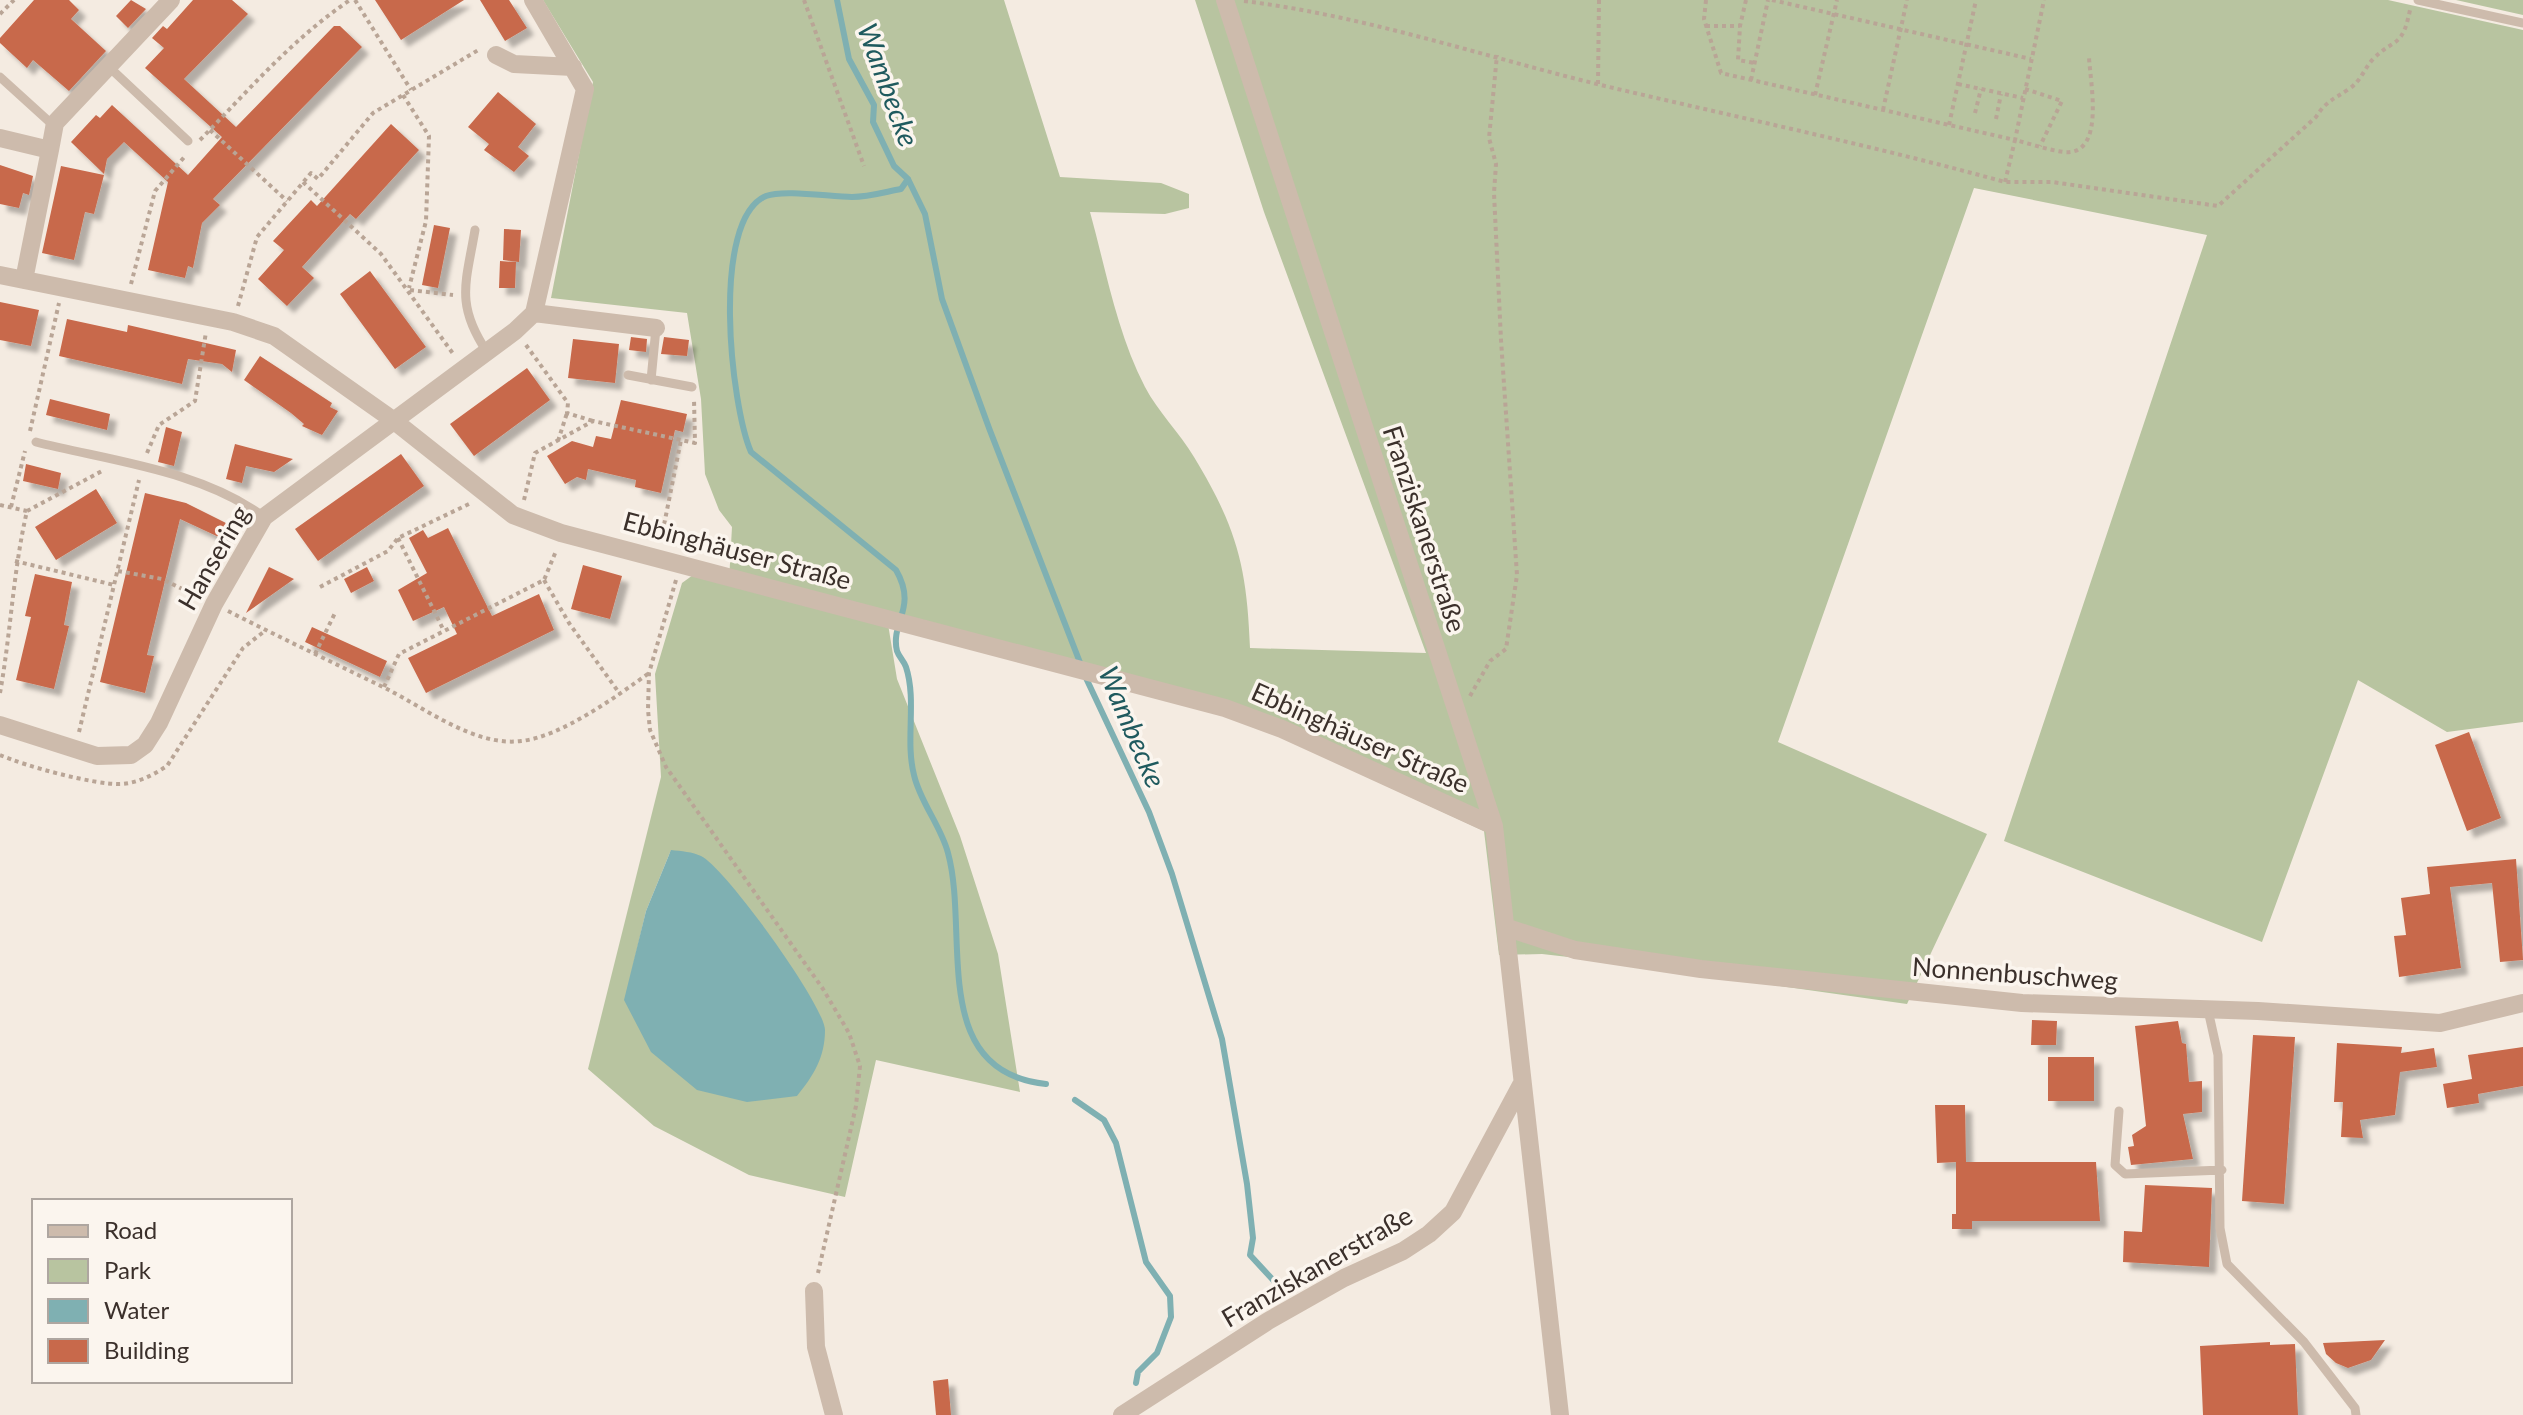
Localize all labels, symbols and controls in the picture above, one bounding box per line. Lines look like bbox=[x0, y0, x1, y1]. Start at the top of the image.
water label: Wambecke bbox=[851, 19, 927, 151]
street label: Franziskanerstraße bbox=[1377, 422, 1473, 636]
street label: Hansering bbox=[170, 499, 256, 616]
street label: Ebbinghäuser Straße bbox=[620, 504, 855, 596]
water label: Wambecke bbox=[1092, 661, 1174, 792]
street label: Ebbinghäuser Straße bbox=[1247, 675, 1474, 799]
street label: Nonnenbuschweg bbox=[1911, 950, 2119, 996]
legend bbox=[32, 1199, 292, 1383]
street label: Franziskanerstraße bbox=[1215, 1199, 1418, 1334]
text: Road bbox=[104, 1215, 157, 1244]
text: Park bbox=[104, 1255, 152, 1284]
text: Water bbox=[104, 1295, 169, 1324]
text: Building bbox=[104, 1335, 189, 1364]

